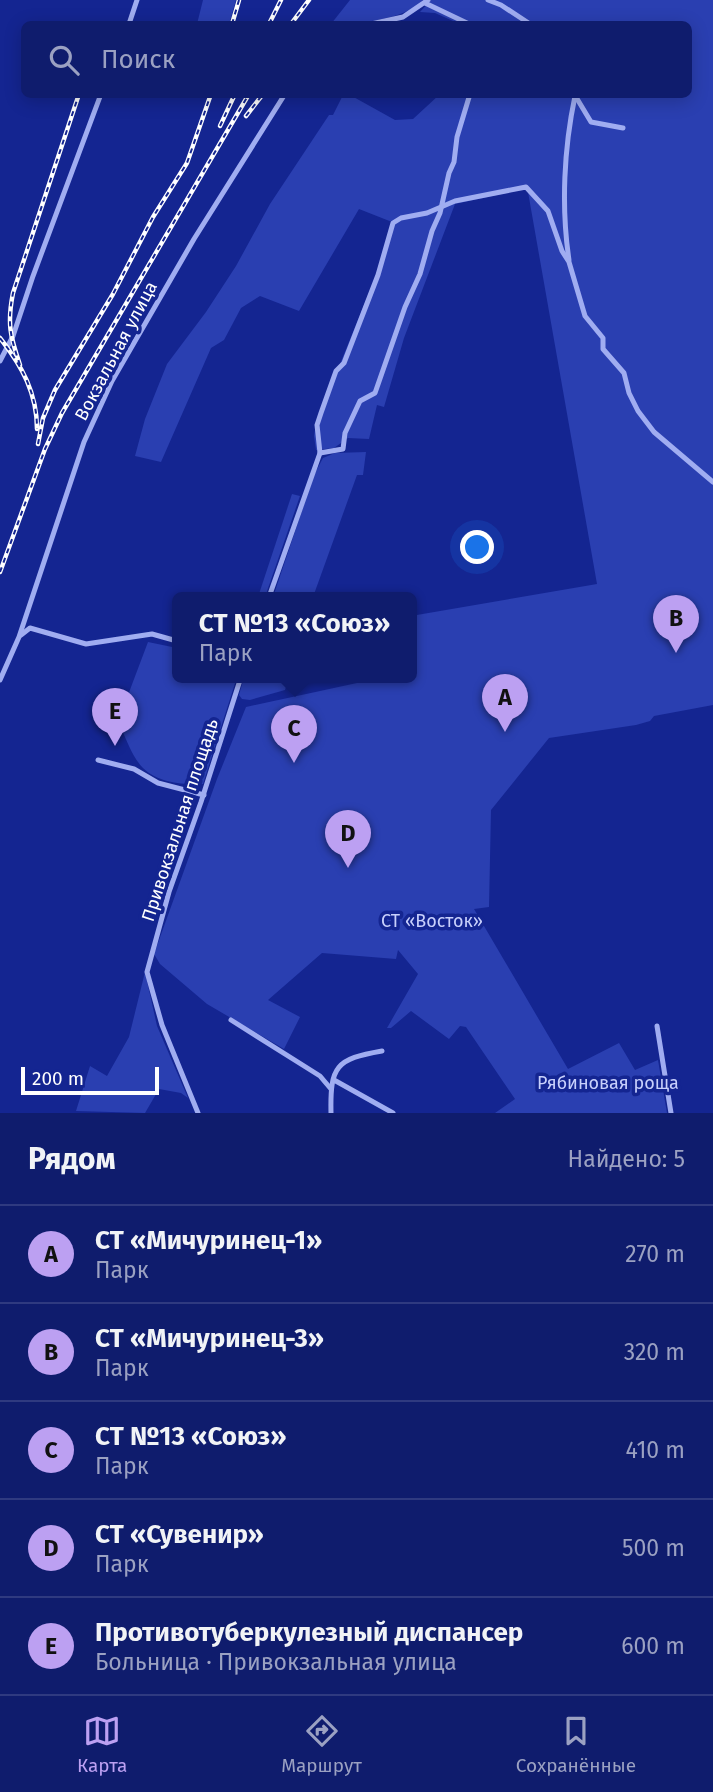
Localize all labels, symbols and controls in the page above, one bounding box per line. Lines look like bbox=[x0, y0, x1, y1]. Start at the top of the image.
search box bbox=[21, 21, 692, 98]
icon: search bbox=[45, 41, 83, 79]
text: Поиск bbox=[101, 44, 175, 75]
street label: Вокзальная улица bbox=[70, 278, 162, 424]
your location bbox=[460, 530, 494, 564]
popup bbox=[172, 592, 417, 683]
pin: B bbox=[653, 595, 699, 653]
text: СТ №13 «Союз» bbox=[199, 608, 390, 639]
text: Парк bbox=[199, 639, 252, 667]
pin: A bbox=[482, 674, 528, 732]
pin: E bbox=[92, 688, 138, 746]
pin: C bbox=[271, 705, 317, 763]
street label: Привокзальная площадь bbox=[137, 716, 223, 924]
pin: D bbox=[325, 810, 371, 868]
park label: СТ «Восток» bbox=[381, 910, 483, 932]
scale bar bbox=[21, 1064, 159, 1096]
text: 200 m bbox=[32, 1067, 84, 1090]
park label: Рябиновая роща bbox=[537, 1072, 679, 1094]
text: Рядом bbox=[28, 1141, 116, 1177]
text: Найдено: 5 bbox=[568, 1145, 685, 1173]
text: СТ «Мичуринец-1» bbox=[95, 1225, 322, 1256]
text: A bbox=[44, 1240, 58, 1268]
text: 270 m bbox=[625, 1240, 685, 1268]
text: Парк bbox=[95, 1256, 149, 1284]
text: СТ «Мичуринец-3» bbox=[95, 1323, 324, 1354]
text: B bbox=[44, 1338, 58, 1366]
text: 320 m bbox=[624, 1338, 685, 1366]
text: Парк bbox=[95, 1354, 149, 1382]
text: СТ №13 «Союз» bbox=[95, 1421, 287, 1452]
text: C bbox=[44, 1436, 58, 1464]
text: 410 m bbox=[625, 1436, 685, 1464]
text: Парк bbox=[95, 1452, 149, 1480]
text: СТ «Сувенир» bbox=[95, 1519, 264, 1550]
text: D bbox=[44, 1534, 58, 1562]
text: 500 m bbox=[622, 1534, 685, 1562]
text: Парк bbox=[95, 1550, 149, 1578]
text: Противотуберкулезный диспансер bbox=[95, 1617, 523, 1648]
text: E bbox=[45, 1632, 57, 1660]
text: 600 m bbox=[621, 1632, 685, 1660]
text: Больница · Привокзальная улица bbox=[95, 1648, 457, 1676]
tab: Карта bbox=[77, 1712, 127, 1777]
tab: Маршрут bbox=[281, 1712, 362, 1777]
tab: Сохранённые bbox=[516, 1712, 636, 1777]

